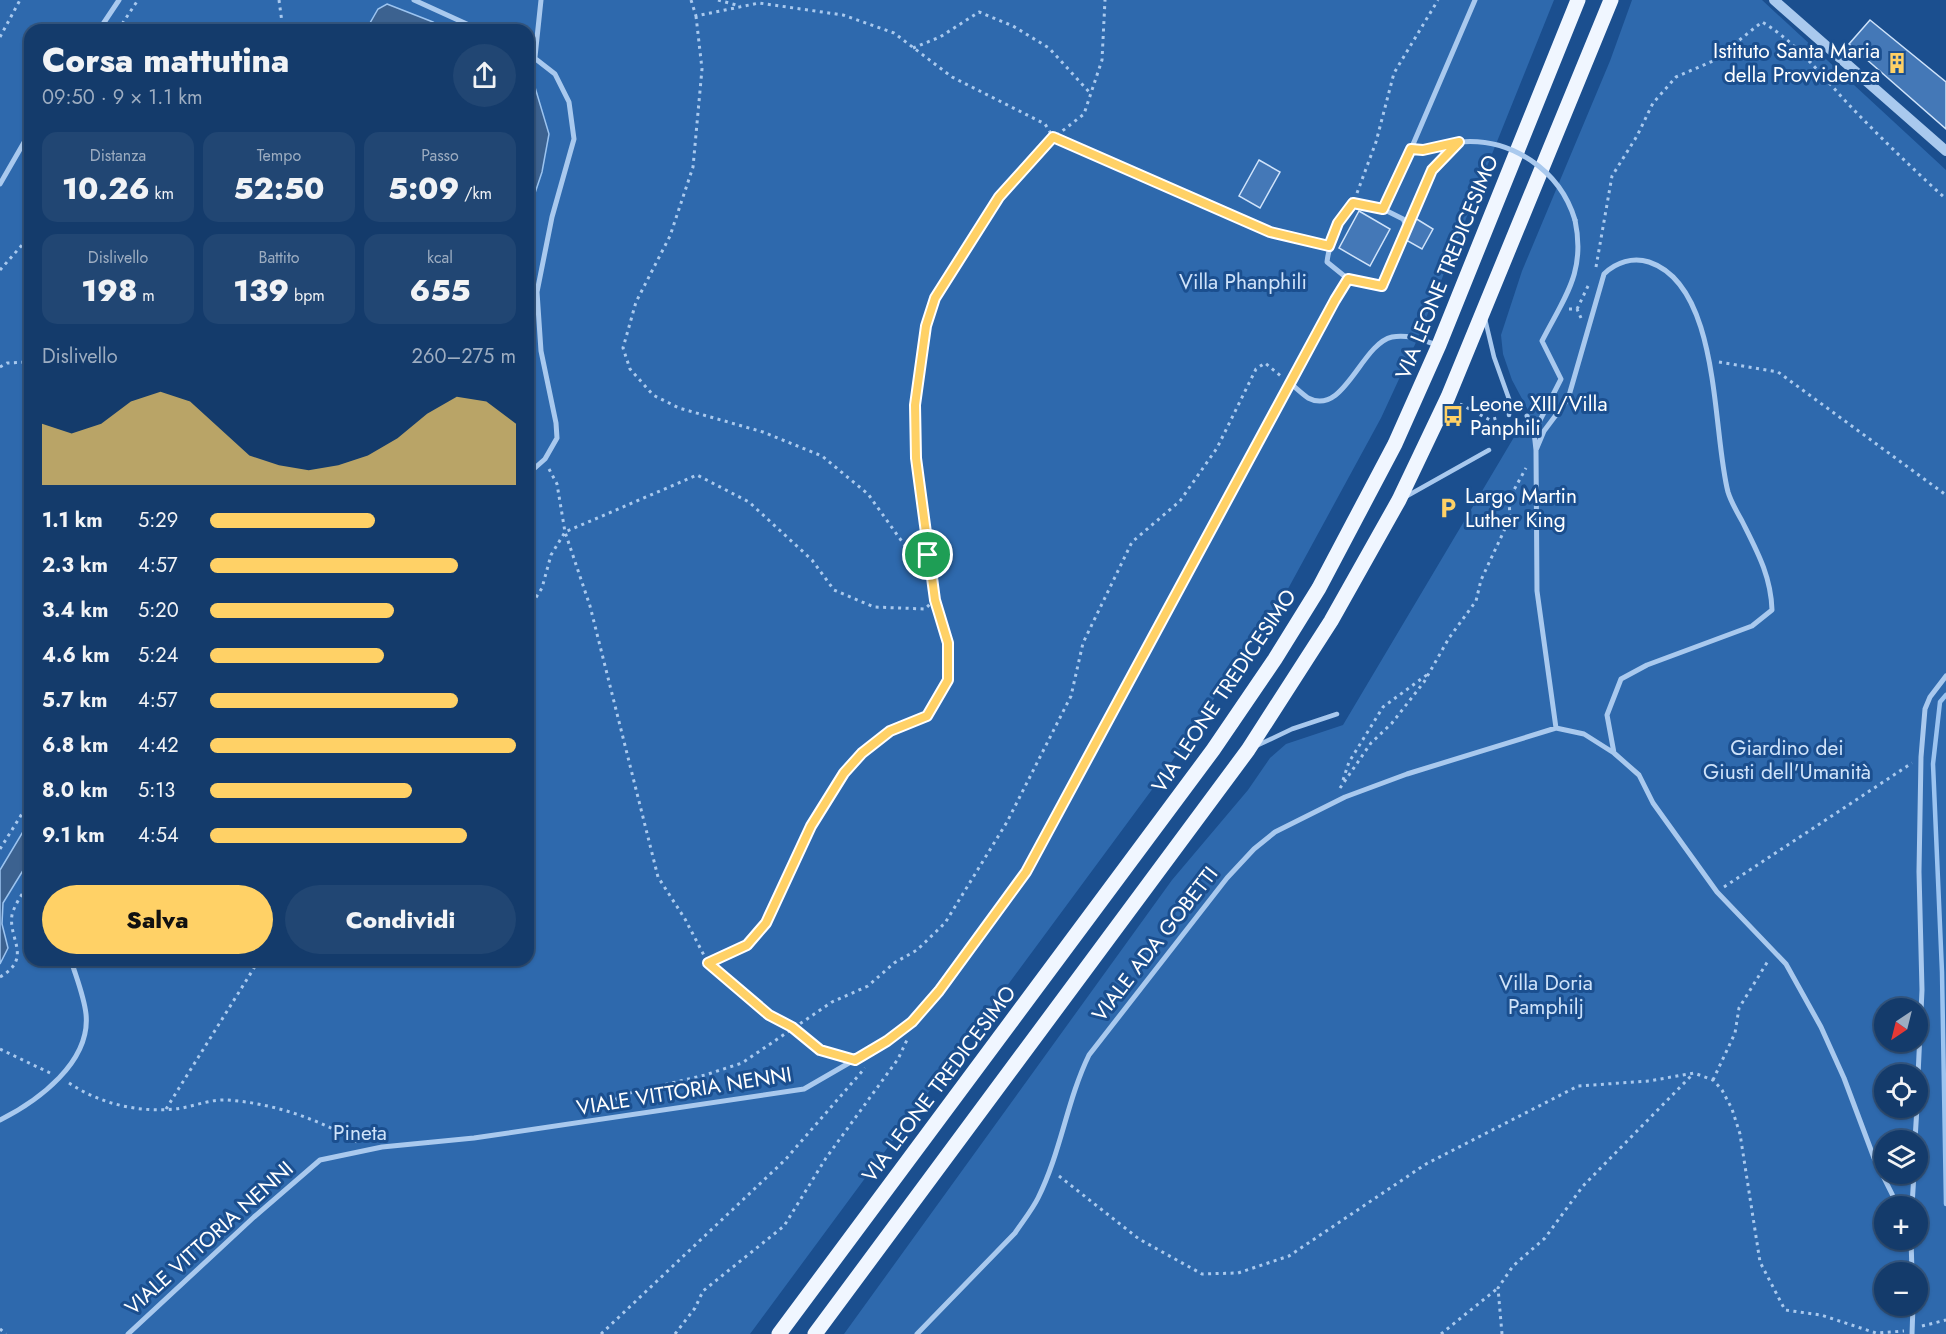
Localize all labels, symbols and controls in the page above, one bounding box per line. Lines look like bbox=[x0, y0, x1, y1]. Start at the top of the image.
place label: Istituto Santa Maria della Provvidenza bbox=[1713, 36, 1880, 90]
text: Corsa mattutina bbox=[42, 37, 289, 84]
button: share bbox=[453, 44, 516, 107]
building icon: Istituto Santa Maria della Provvidenza bbox=[1885, 51, 1909, 75]
text: 09:50 · 9 × 1.1 km bbox=[42, 83, 203, 112]
text: Distanza bbox=[90, 144, 146, 167]
text: Tempo bbox=[257, 144, 301, 167]
text: Passo bbox=[421, 144, 459, 167]
street label: VIA LEONE TREDICESIMO bbox=[1388, 150, 1506, 384]
text: 10.26 bbox=[62, 167, 150, 210]
text: 52:50 bbox=[234, 167, 324, 210]
text: 5:09 bbox=[388, 167, 459, 210]
text: km bbox=[150, 182, 174, 205]
text: /km bbox=[459, 182, 492, 205]
text: Dislivello bbox=[88, 246, 148, 269]
text: Battito bbox=[258, 246, 300, 269]
text: kcal bbox=[427, 246, 453, 269]
park label: Villa Phanphili bbox=[1179, 267, 1307, 297]
text: 198 bbox=[81, 269, 137, 312]
text: 139 bbox=[233, 269, 289, 312]
text: 655 bbox=[409, 269, 471, 312]
text: m bbox=[137, 284, 155, 307]
text: bpm bbox=[289, 284, 325, 307]
text: Dislivello bbox=[42, 342, 118, 371]
text: 260–275 m bbox=[412, 342, 516, 371]
place label: Leone XIII/Villa Panphili bbox=[1470, 389, 1608, 443]
bus stop icon: Leone XIII/Villa Panphili bbox=[1441, 404, 1465, 428]
place label: Largo Martin Luther King bbox=[1465, 481, 1577, 535]
parking icon: Largo Martin Luther King bbox=[1436, 496, 1460, 520]
text: 1.1 km bbox=[42, 506, 103, 535]
text: 5:29 bbox=[138, 506, 178, 535]
pin bbox=[902, 529, 953, 580]
icon: arrive bbox=[911, 538, 944, 571]
text: 2.3 km bbox=[42, 551, 108, 580]
text: 4:57 bbox=[138, 551, 177, 580]
street label: VIA LEONE TREDICESIMO bbox=[1145, 583, 1303, 799]
text: 3.4 km bbox=[42, 596, 108, 625]
text: 5:20 bbox=[138, 596, 179, 625]
text: 4.6 km bbox=[42, 641, 110, 670]
text: 5:24 bbox=[138, 641, 178, 670]
text: 5.7 km bbox=[42, 686, 107, 715]
text: 4:57 bbox=[138, 686, 177, 715]
text: 6.8 km bbox=[42, 731, 108, 760]
text: 4:42 bbox=[138, 731, 179, 760]
park label: Giardino dei Giusti dell'Umanità bbox=[1703, 733, 1871, 787]
text: 8.0 km bbox=[42, 776, 108, 805]
text: 5:13 bbox=[138, 776, 175, 805]
text: 9.1 km bbox=[42, 821, 105, 850]
text: 4:54 bbox=[138, 821, 179, 850]
street label: VIALE ADA GOBETTI bbox=[1085, 860, 1225, 1028]
button: Salva bbox=[42, 885, 273, 954]
button: Condividi bbox=[285, 885, 516, 954]
park label: Villa Doria Pamphilj bbox=[1499, 968, 1593, 1022]
street label: VIA LEONE TREDICESIMO bbox=[855, 979, 1023, 1189]
north arrow bbox=[1874, 998, 1928, 1052]
map controls bbox=[1874, 998, 1928, 1316]
street label: VIALE VITTORIA NENNI bbox=[574, 1059, 794, 1123]
button: locate bbox=[1874, 1064, 1928, 1118]
park label: Pineta bbox=[333, 1118, 387, 1148]
button: layers bbox=[1874, 1130, 1928, 1184]
street label: VIALE VITTORIA NENNI bbox=[118, 1154, 300, 1322]
button: + bbox=[1874, 1196, 1928, 1250]
button: − bbox=[1874, 1262, 1928, 1316]

